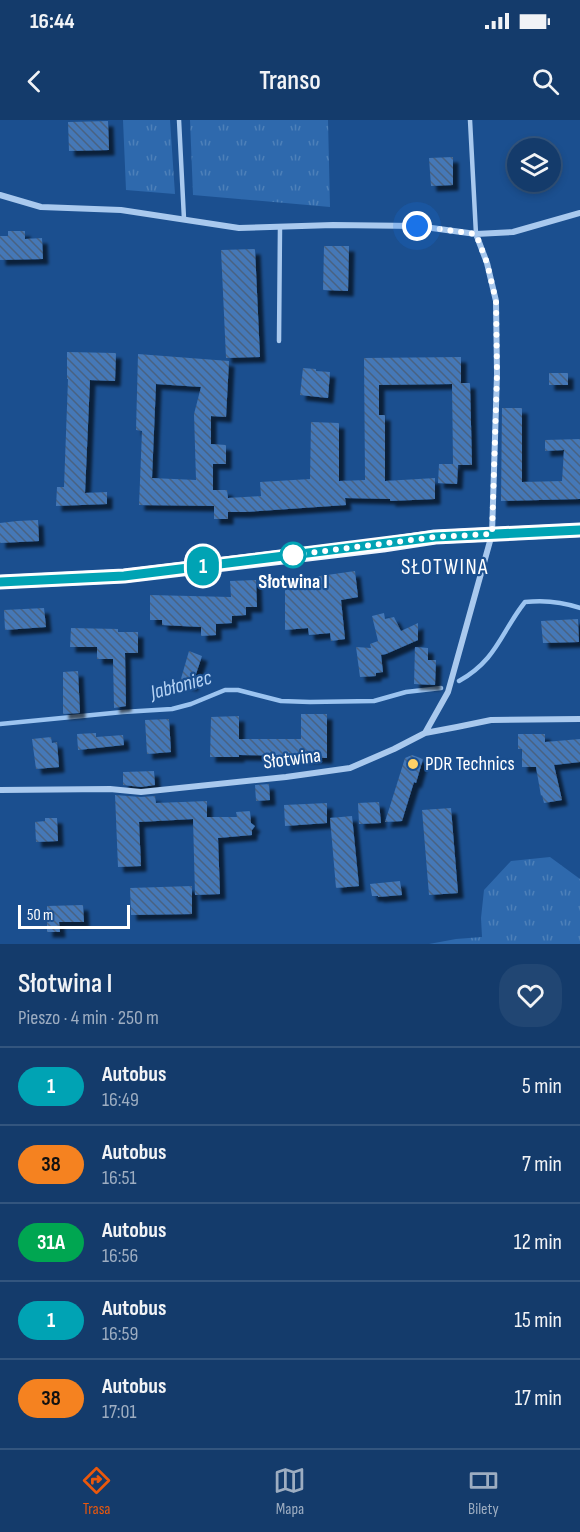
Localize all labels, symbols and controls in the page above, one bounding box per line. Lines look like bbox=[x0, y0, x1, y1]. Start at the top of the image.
text: 16:44 bbox=[30, 8, 74, 35]
icon: back bbox=[18, 65, 51, 98]
text: Transo bbox=[259, 65, 321, 97]
icon: search bbox=[529, 65, 562, 98]
map controls bbox=[507, 138, 561, 192]
button: layers bbox=[507, 138, 561, 192]
your location bbox=[402, 211, 432, 241]
marker: Słotwina I bbox=[280, 542, 306, 568]
line badge: 1 bbox=[184, 546, 222, 586]
text: 1 bbox=[199, 554, 207, 579]
district label: SŁOTWINA bbox=[401, 554, 489, 581]
place label: Słotwina I bbox=[258, 570, 328, 594]
water label: Jabłoniec bbox=[146, 665, 215, 706]
street label: Słotwina bbox=[262, 744, 322, 774]
place label: PDR Technics bbox=[425, 752, 515, 776]
marker: PDR Technics bbox=[406, 757, 420, 771]
scale bar bbox=[18, 902, 130, 930]
text: 50 m bbox=[27, 906, 53, 925]
button: heart bbox=[499, 964, 562, 1027]
text: Słotwina I bbox=[18, 967, 113, 1000]
text: Pieszo · 4 min · 250 m bbox=[18, 1006, 159, 1030]
text: Autobus bbox=[102, 1061, 166, 1088]
text: 5 min bbox=[522, 1073, 562, 1100]
text: 1 bbox=[47, 1074, 55, 1099]
text: 16:49 bbox=[102, 1088, 139, 1112]
text: Autobus bbox=[102, 1139, 166, 1166]
text: 7 min bbox=[522, 1151, 562, 1178]
text: 38 bbox=[41, 1152, 61, 1177]
text: 16:51 bbox=[102, 1166, 137, 1190]
text: Autobus bbox=[102, 1217, 166, 1244]
text: 12 min bbox=[514, 1229, 562, 1256]
text: 31A bbox=[37, 1230, 65, 1255]
text: 16:56 bbox=[102, 1244, 138, 1268]
text: Autobus bbox=[102, 1295, 166, 1322]
text: 15 min bbox=[514, 1307, 562, 1334]
text: 1 bbox=[47, 1308, 55, 1333]
text: 16:59 bbox=[102, 1322, 138, 1346]
text: Autobus bbox=[102, 1373, 166, 1400]
text: 17 min bbox=[514, 1385, 562, 1412]
text: 38 bbox=[41, 1386, 61, 1411]
text: 17:01 bbox=[102, 1400, 137, 1424]
tab: Trasa bbox=[80, 1464, 113, 1519]
tab: Mapa bbox=[273, 1464, 306, 1519]
tab: Bilety bbox=[467, 1464, 500, 1519]

